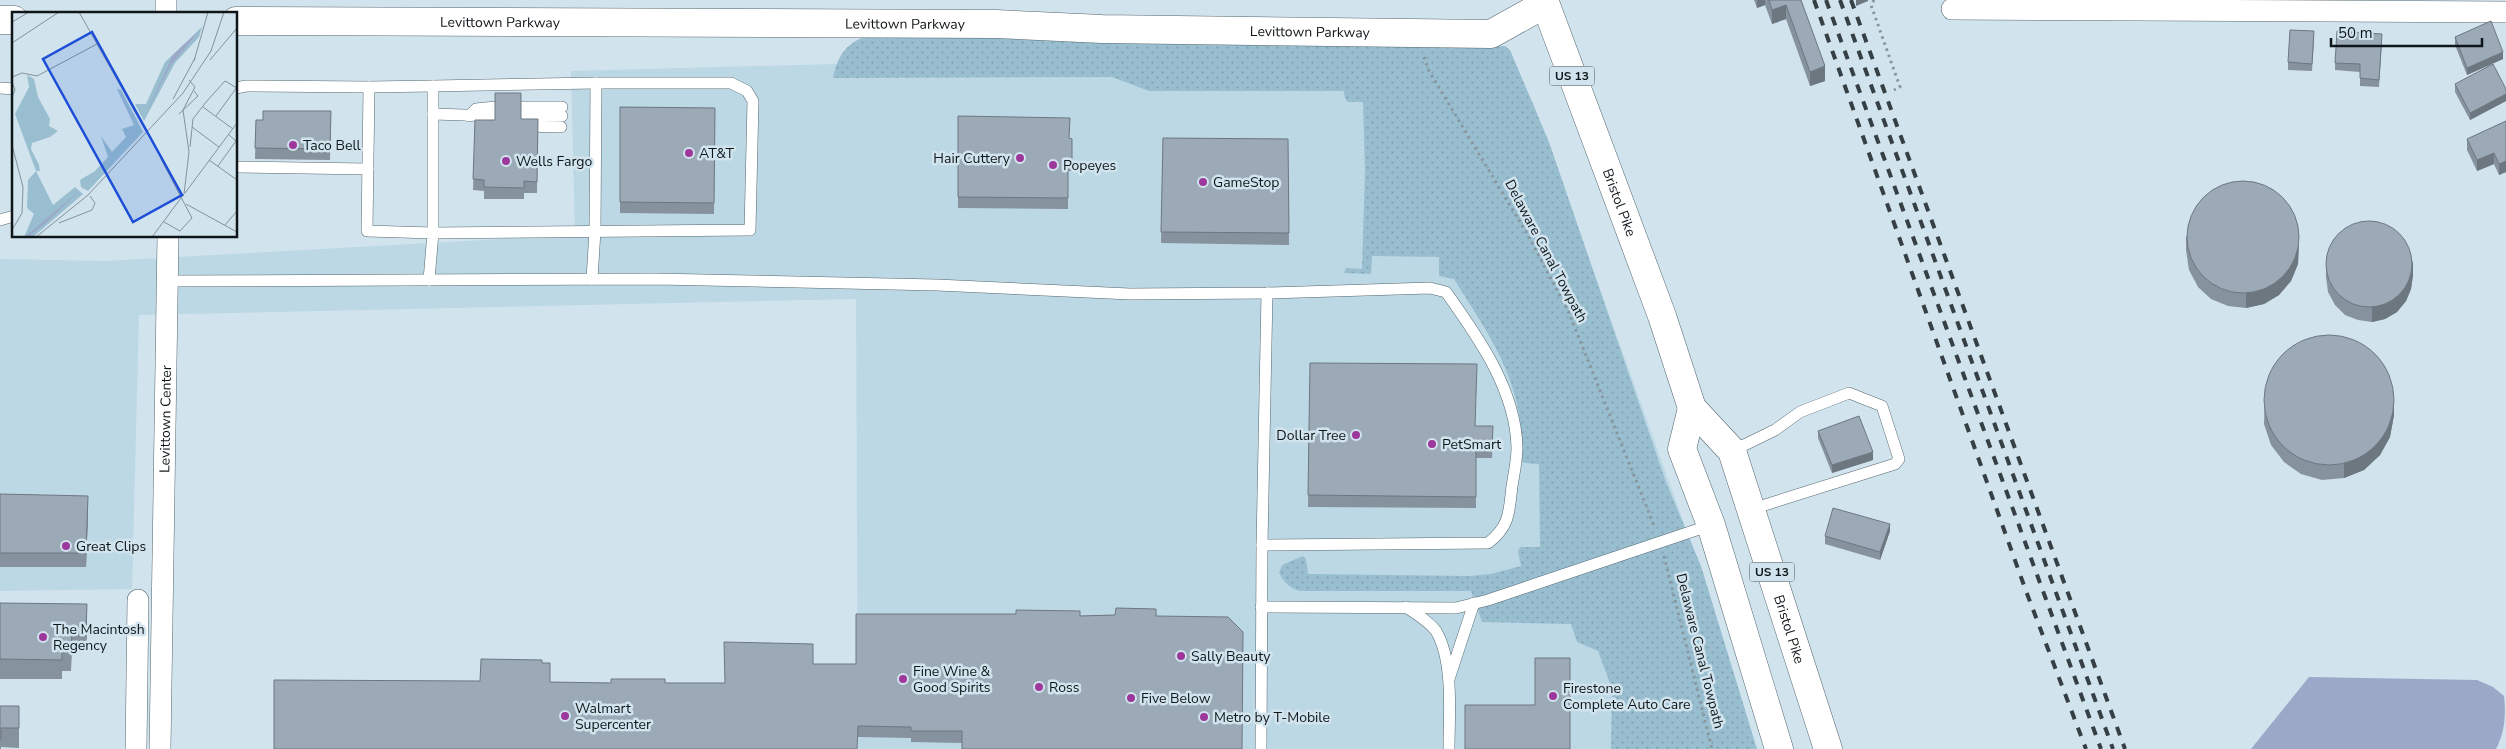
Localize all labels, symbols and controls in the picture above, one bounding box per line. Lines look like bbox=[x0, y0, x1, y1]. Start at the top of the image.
inset map bbox=[12, 12, 238, 238]
street label: Levittown Parkway bbox=[440, 12, 561, 32]
street label: Levittown Parkway bbox=[845, 14, 966, 33]
scale bar bbox=[2331, 15, 2482, 47]
street label: Levittown Parkway bbox=[1250, 21, 1371, 42]
text: 50 m bbox=[2338, 23, 2373, 43]
road number: US 13 bbox=[1550, 66, 1594, 85]
place label: Taco Bell bbox=[303, 136, 362, 155]
marker: Taco Bell bbox=[287, 139, 299, 151]
place label: AT&T bbox=[699, 144, 734, 163]
marker: AT&T bbox=[683, 147, 695, 159]
place label: Hair Cuttery bbox=[933, 149, 1011, 168]
place label: Wells Fargo bbox=[516, 152, 593, 171]
marker: Hair Cuttery bbox=[1014, 152, 1026, 164]
marker: Wells Fargo bbox=[500, 155, 512, 167]
place label: Popeyes bbox=[1063, 156, 1116, 175]
marker: Popeyes bbox=[1047, 159, 1059, 171]
street label: Bristol Pike bbox=[1598, 166, 1641, 239]
place label: GameStop bbox=[1213, 173, 1279, 192]
marker: GameStop bbox=[1197, 176, 1209, 188]
street label: Delaware Canal Towpath bbox=[1500, 176, 1592, 326]
street label: Levittown Center bbox=[155, 365, 175, 473]
place label: Dollar Tree bbox=[1276, 426, 1346, 445]
marker: Dollar Tree bbox=[1350, 429, 1362, 441]
place label: PetSmart bbox=[1442, 435, 1501, 454]
marker: PetSmart bbox=[1426, 438, 1438, 450]
place label: Great Clips bbox=[76, 537, 146, 556]
marker: Great Clips bbox=[60, 540, 72, 552]
road number: US 13 bbox=[1750, 562, 1794, 582]
street label: Delaware Canal Towpath bbox=[1672, 571, 1728, 731]
street label: Bristol Pike bbox=[1769, 592, 1809, 666]
place label: The Macintosh Regency bbox=[53, 620, 145, 655]
marker: The Macintosh Regency bbox=[37, 631, 49, 643]
place label: Sally Beauty bbox=[1191, 647, 1271, 666]
marker: Sally Beauty bbox=[1175, 650, 1187, 662]
place label: Fine Wine & Good Spirits bbox=[913, 662, 991, 697]
marker: Fine Wine & Good Spirits bbox=[897, 673, 909, 685]
place label: Ross bbox=[1049, 678, 1080, 697]
place label: Firestone Complete Auto Care bbox=[1563, 679, 1691, 714]
marker: Ross bbox=[1033, 681, 1045, 693]
place label: Five Below bbox=[1141, 689, 1211, 708]
marker: Firestone Complete Auto Care bbox=[1547, 690, 1559, 702]
marker: Five Below bbox=[1125, 692, 1137, 704]
place label: Walmart Supercenter bbox=[575, 699, 651, 734]
place label: Metro by T-Mobile bbox=[1214, 708, 1330, 727]
marker: Walmart Supercenter bbox=[559, 710, 571, 722]
marker: Metro by T-Mobile bbox=[1198, 711, 1210, 723]

